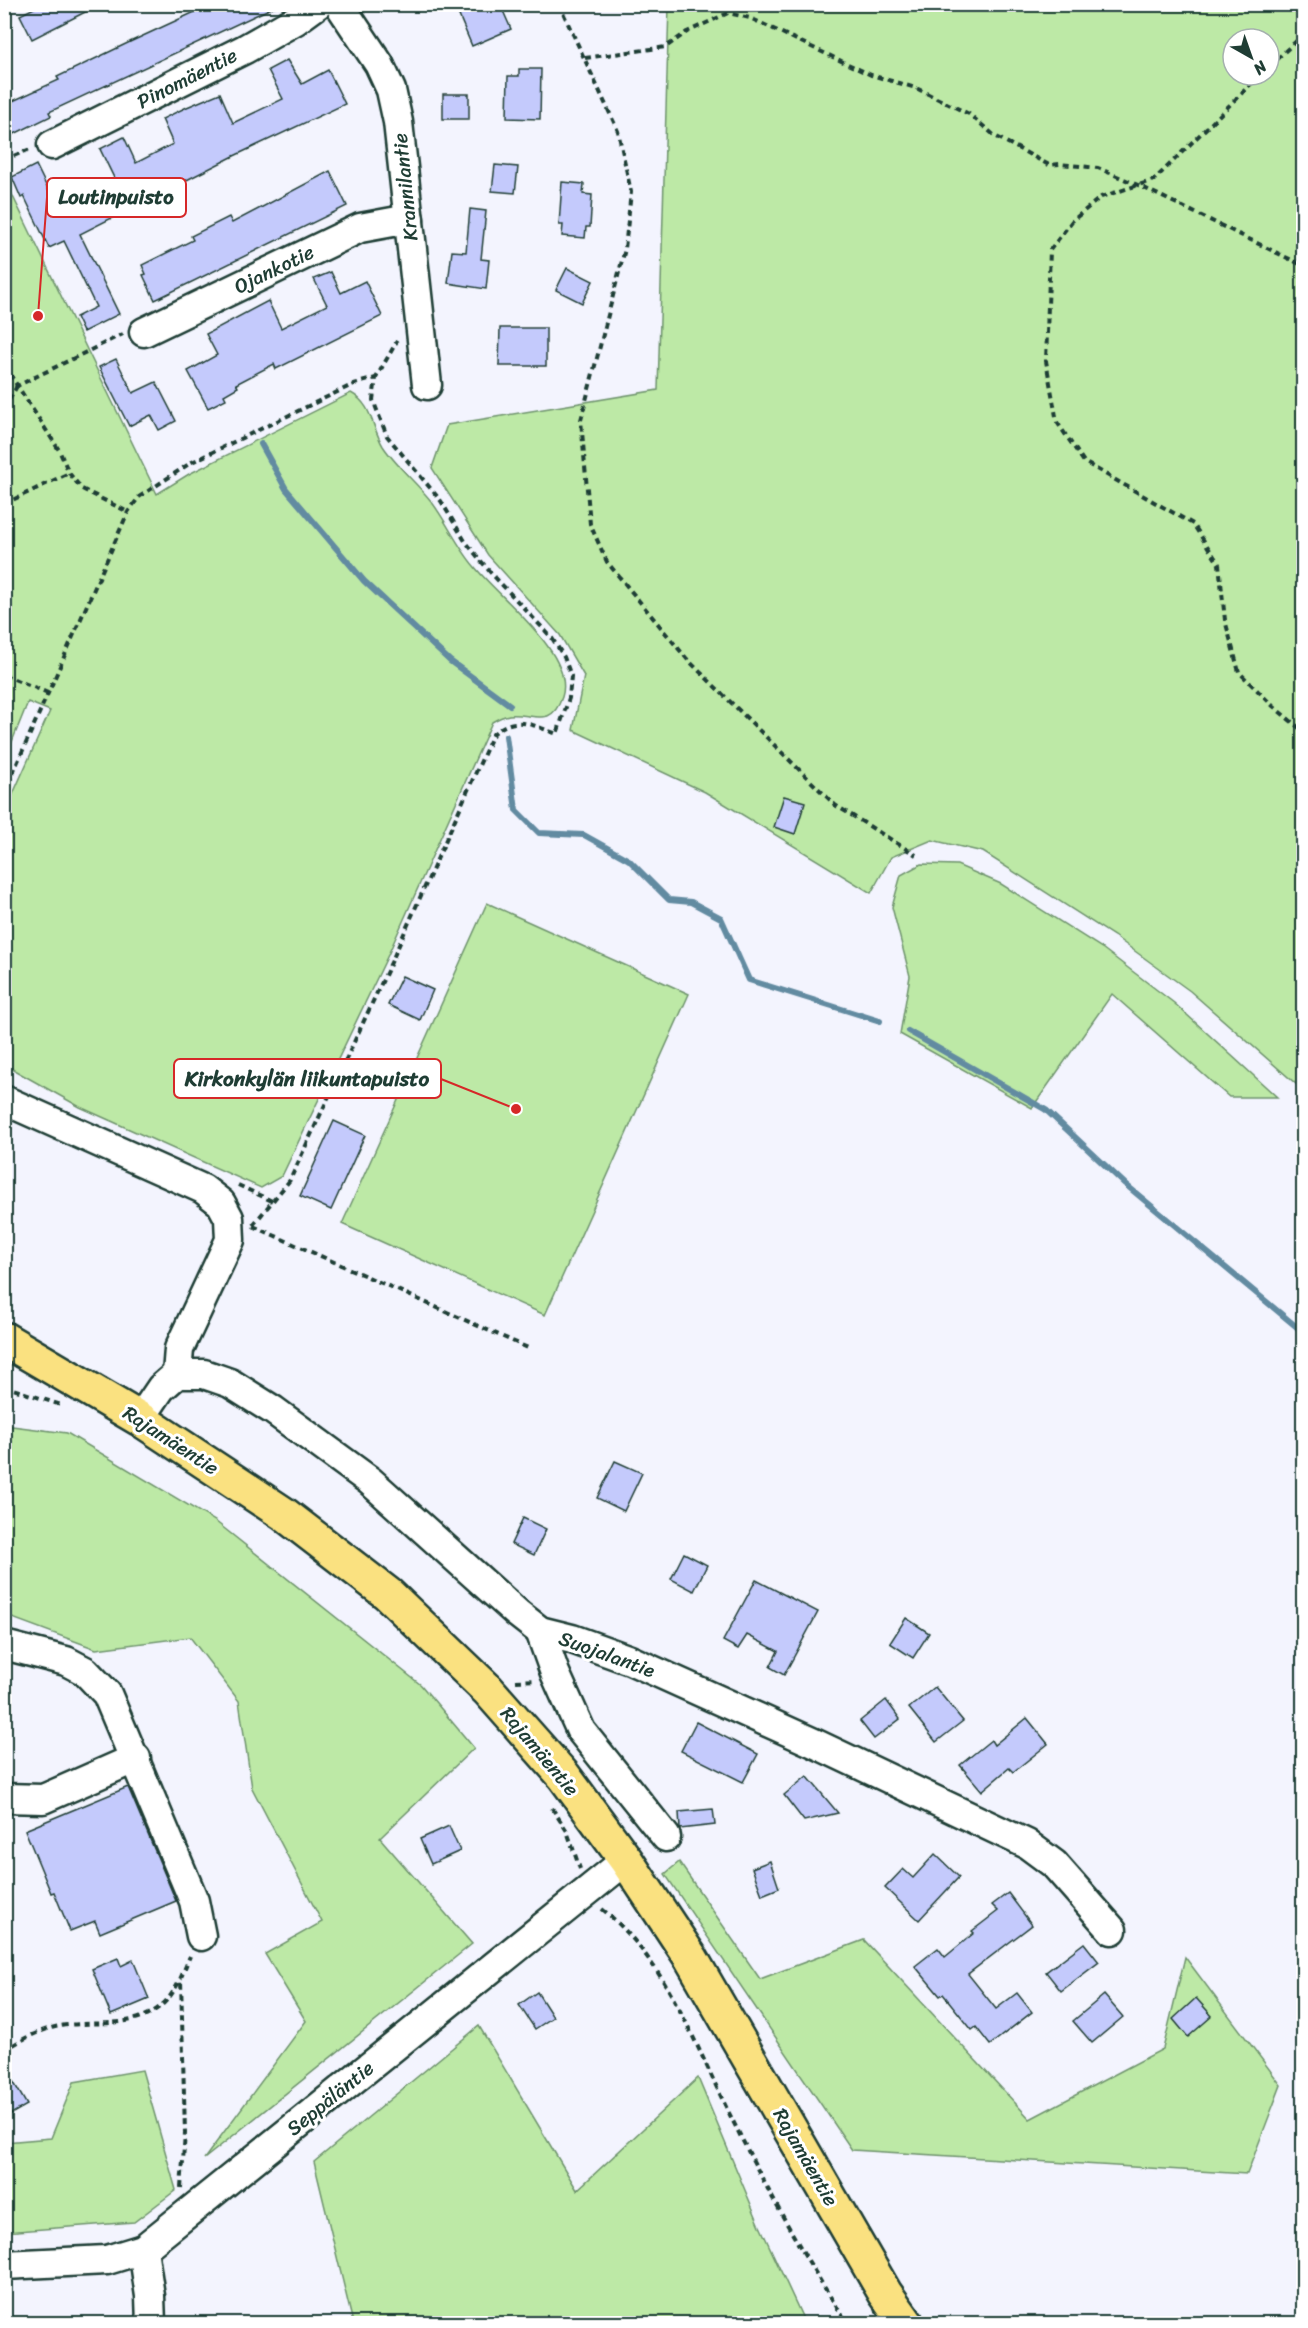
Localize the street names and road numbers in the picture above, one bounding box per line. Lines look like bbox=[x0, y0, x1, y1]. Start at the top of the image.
street label: Pinomäentie bbox=[131, 38, 244, 119]
street label: Krannilantie bbox=[382, 131, 429, 242]
street label: Ojankotie bbox=[228, 235, 320, 304]
street label: Rajamäentie bbox=[115, 1396, 226, 1485]
street label: Suojalantie bbox=[554, 1621, 660, 1688]
street label: Rajamäentie bbox=[491, 1698, 588, 1804]
street label: Seppäläntie bbox=[278, 2052, 382, 2145]
street label: Rajamäentie bbox=[763, 2101, 848, 2213]

